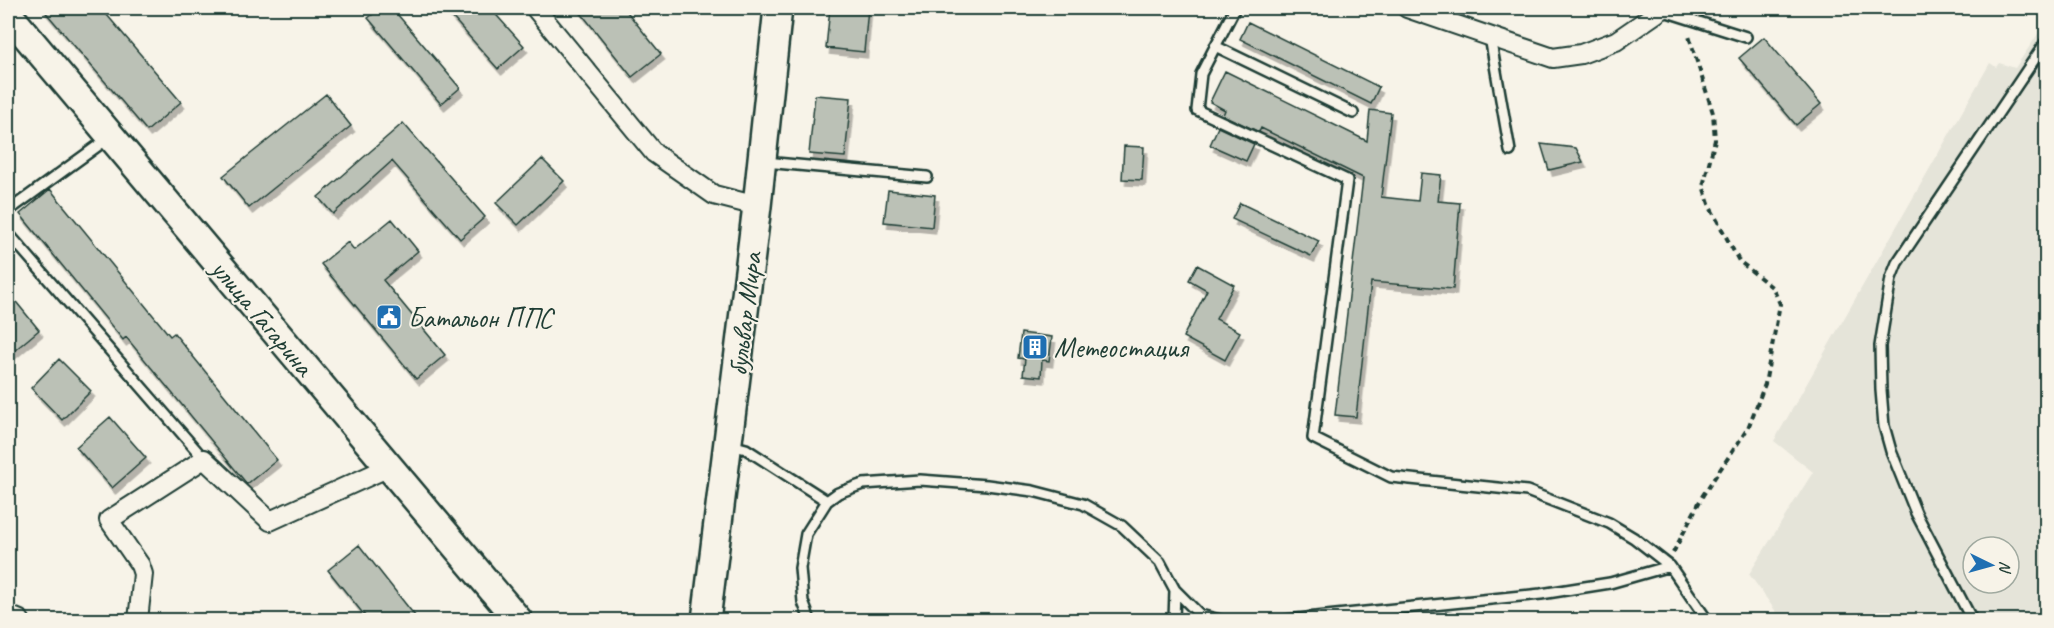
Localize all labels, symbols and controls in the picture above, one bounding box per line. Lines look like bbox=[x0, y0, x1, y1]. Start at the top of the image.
street label: бульвар Мира bbox=[720, 249, 770, 378]
street label: улица Гагарина bbox=[202, 250, 323, 384]
place label: Батальон ППС bbox=[408, 300, 556, 335]
public building icon: Батальон ППС bbox=[374, 302, 404, 332]
place label: Метеостация bbox=[1054, 330, 1190, 365]
building icon: Метеостация bbox=[1020, 332, 1050, 362]
north arrow bbox=[1961, 535, 2021, 595]
text: N bbox=[1994, 560, 2015, 575]

